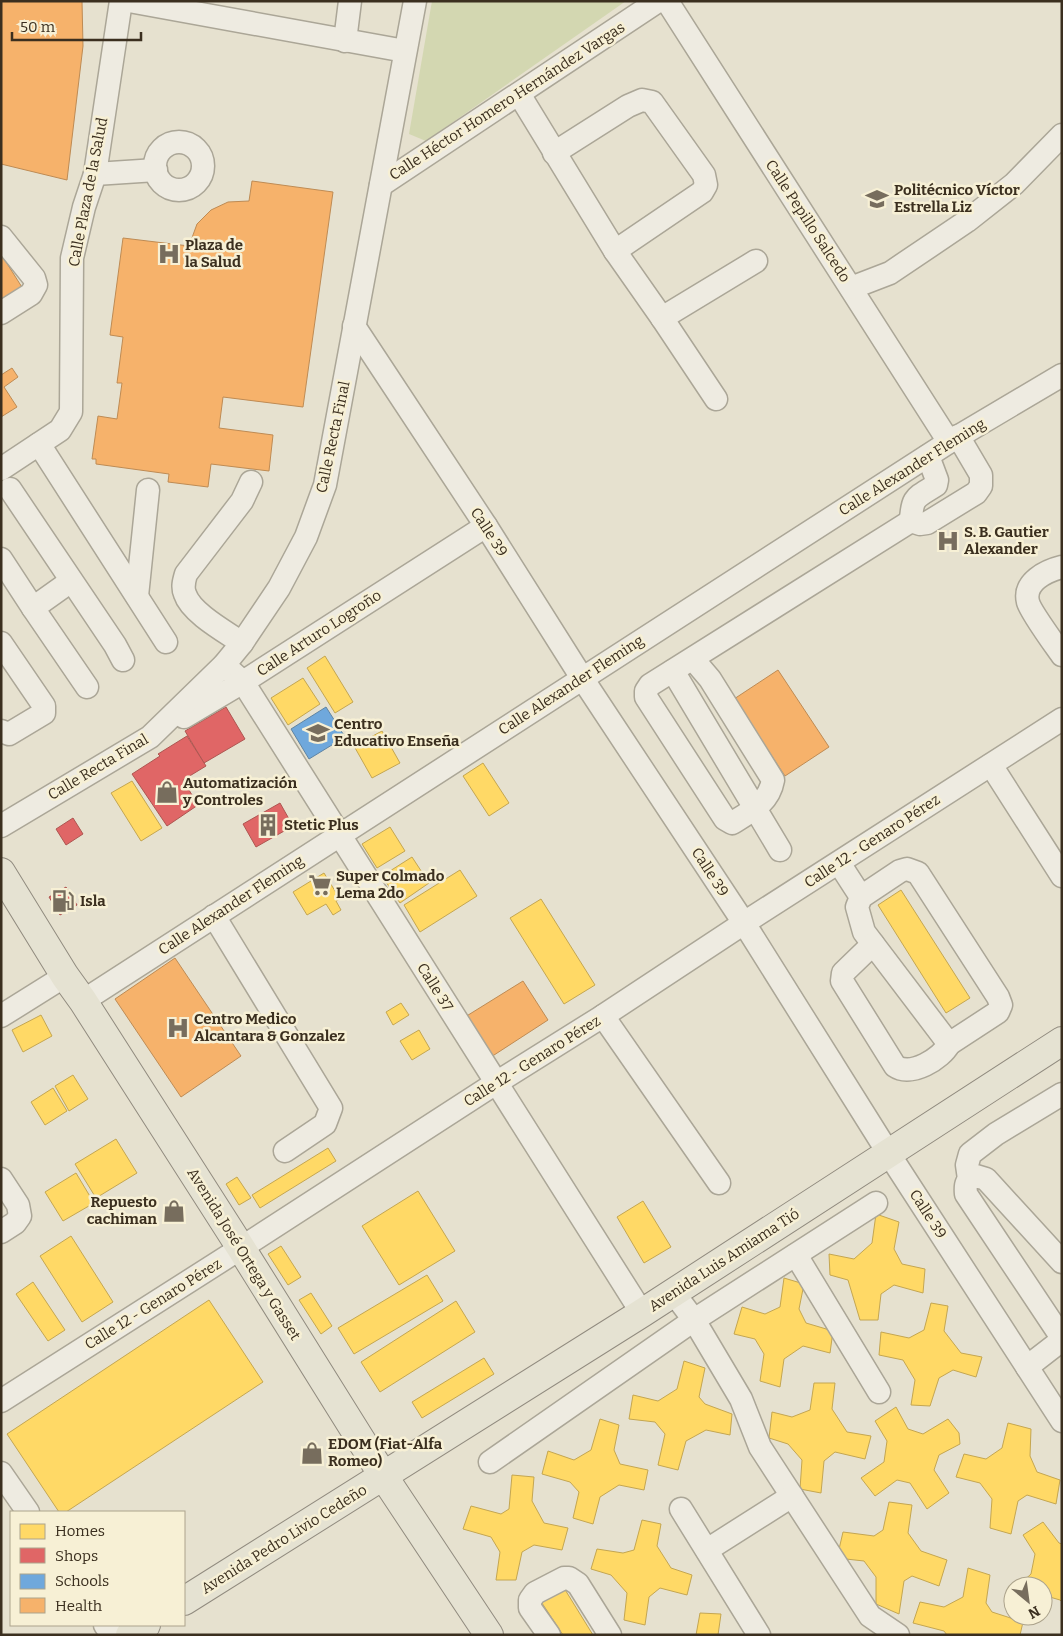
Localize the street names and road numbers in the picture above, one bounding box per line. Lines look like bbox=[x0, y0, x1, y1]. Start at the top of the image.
street label: Calle Héctor Homero Hernández Vargas bbox=[386, 18, 628, 184]
street label: Calle Plaza de la Salud bbox=[65, 116, 111, 268]
street label: Calle Pepillo Salcedo bbox=[762, 156, 854, 286]
street label: Calle Recta Final bbox=[312, 379, 354, 495]
street label: Calle Alexander Fleming bbox=[835, 414, 989, 520]
street label: Calle 39 bbox=[467, 504, 511, 560]
street label: Calle Arturo Logroño bbox=[253, 586, 385, 680]
street label: Calle Alexander Fleming bbox=[495, 631, 647, 739]
street label: Calle Recta Final bbox=[45, 730, 151, 804]
street label: Calle 12 - Genaro Pérez bbox=[801, 790, 943, 892]
street label: Calle 39 bbox=[688, 844, 732, 900]
street label: Calle Alexander Fleming bbox=[155, 851, 307, 959]
street label: Calle 37 bbox=[413, 960, 457, 1015]
street label: Calle 12 - Genaro Pérez bbox=[460, 1012, 604, 1110]
street label: Avenida José Ortega y Gasset bbox=[183, 1165, 305, 1344]
street label: Calle 39 bbox=[906, 1186, 950, 1242]
street label: Avenida Luis Amiama Tió bbox=[645, 1205, 803, 1315]
street label: Calle 12 - Genaro Pérez bbox=[81, 1255, 225, 1353]
street label: Avenida Pedro Livio Cedeño bbox=[198, 1480, 370, 1598]

